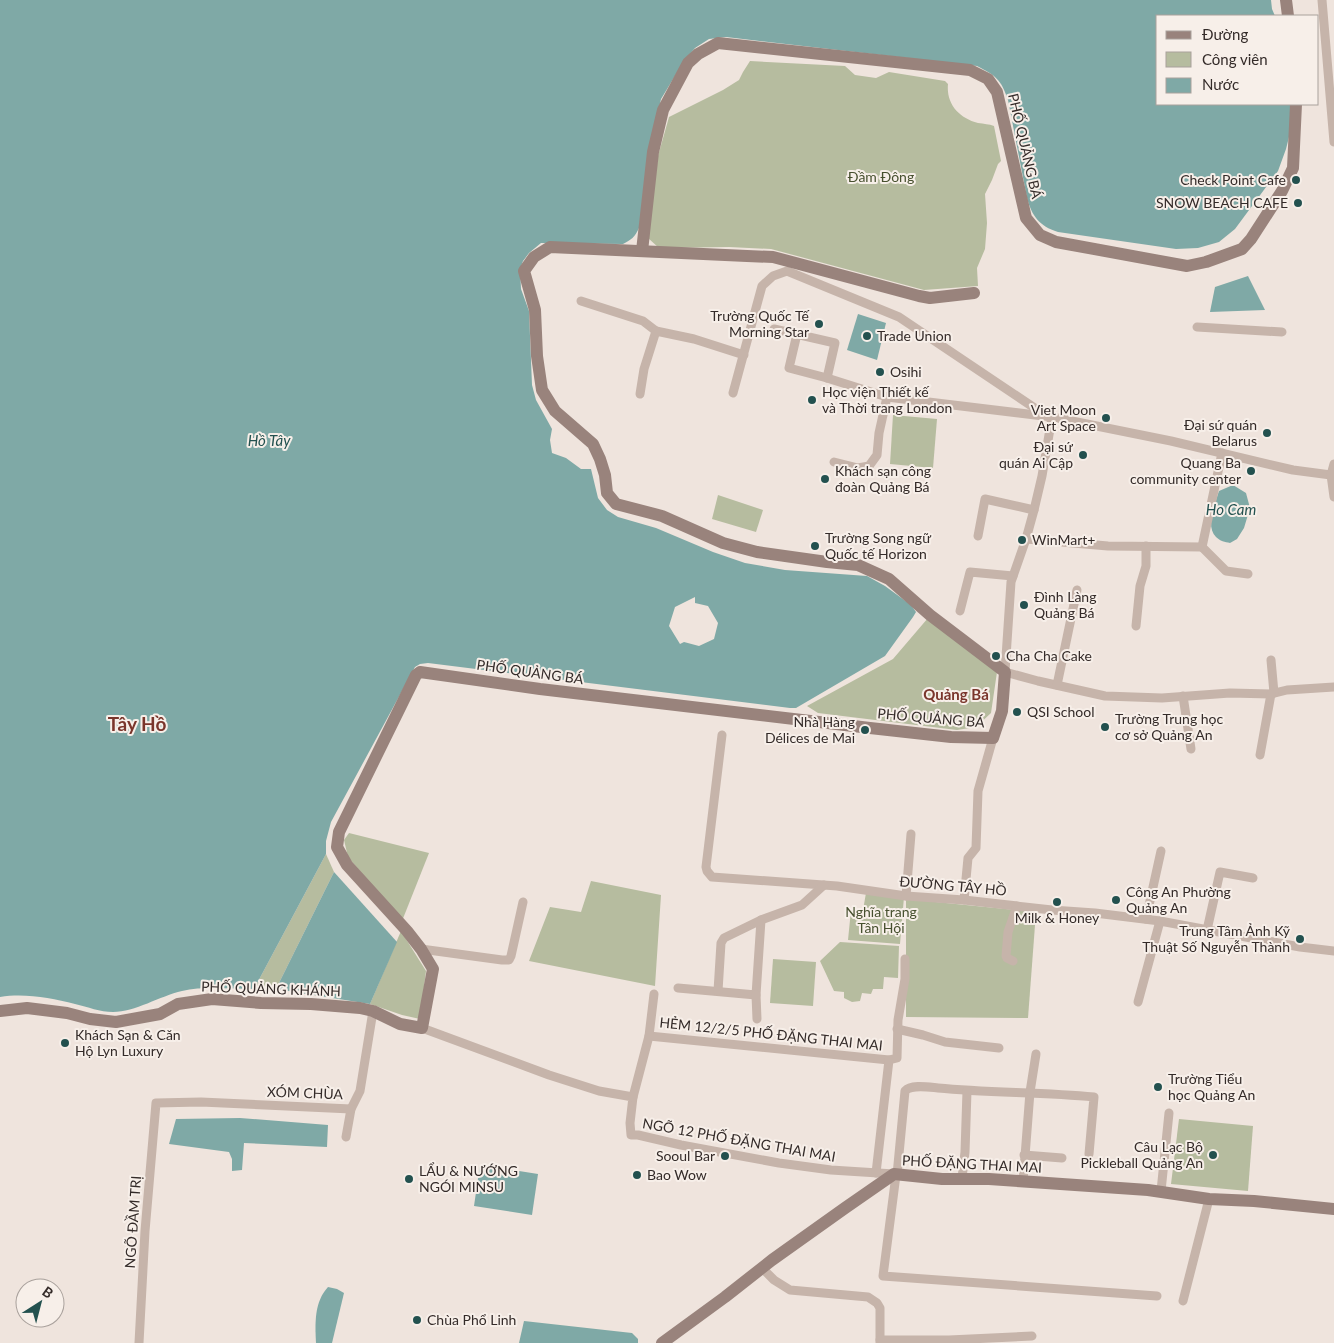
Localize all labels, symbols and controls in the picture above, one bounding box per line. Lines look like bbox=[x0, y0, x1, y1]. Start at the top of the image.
legend bbox=[1156, 15, 1319, 105]
text: Đường bbox=[1202, 25, 1248, 43]
text: Công viên bbox=[1202, 50, 1268, 68]
text: Nước bbox=[1202, 75, 1239, 93]
street label: PHỐ QUẢNG BÁ bbox=[1005, 92, 1046, 201]
park label: Đầm Đông bbox=[848, 168, 914, 185]
place label: Check Point Cafe bbox=[1180, 171, 1286, 188]
marker: Check Point Cafe bbox=[1290, 174, 1302, 186]
place label: SNOW BEACH CAFE bbox=[1156, 194, 1288, 211]
marker: SNOW BEACH CAFE bbox=[1292, 197, 1304, 209]
place label: Trường Quốc Tế Morning Star bbox=[710, 307, 811, 340]
marker: Trường Quốc Tế Morning Star bbox=[813, 318, 825, 330]
place label: Trade Union bbox=[877, 327, 952, 344]
marker: Trade Union bbox=[861, 330, 873, 342]
place label: Osihi bbox=[890, 363, 922, 380]
marker: Osihi bbox=[874, 366, 886, 378]
place label: Học viện Thiết kế và Thời trang London bbox=[822, 383, 952, 416]
marker: Học viện Thiết kế và Thời trang London bbox=[806, 394, 818, 406]
place label: Viet Moon Art Space bbox=[1031, 401, 1096, 434]
marker: Viet Moon Art Space bbox=[1100, 412, 1112, 424]
place label: Đại sứ quán Belarus bbox=[1184, 416, 1257, 449]
marker: Đại sứ quán Belarus bbox=[1261, 427, 1273, 439]
water label: Hồ Tây bbox=[248, 431, 291, 449]
place label: Đại sứ quán Ai Cập bbox=[999, 438, 1074, 471]
marker: Đại sứ quán Ai Cập bbox=[1077, 449, 1089, 461]
place label: Quang Ba community center bbox=[1130, 454, 1241, 487]
place label: Khách sạn công đoàn Quảng Bá bbox=[835, 462, 931, 495]
marker: Quang Ba community center bbox=[1245, 465, 1257, 477]
marker: Khách sạn công đoàn Quảng Bá bbox=[819, 473, 831, 485]
water label: Ho Cam bbox=[1206, 500, 1256, 518]
place label: Trường Song ngữ Quốc tế Horizon bbox=[825, 529, 932, 562]
place label: WinMart+ bbox=[1032, 531, 1095, 548]
marker: WinMart+ bbox=[1016, 534, 1028, 546]
marker: Trường Song ngữ Quốc tế Horizon bbox=[809, 540, 821, 552]
place label: Đình Làng Quảng Bá bbox=[1034, 588, 1096, 621]
marker: Đình Làng Quảng Bá bbox=[1018, 599, 1030, 611]
place label: Cha Cha Cake bbox=[1006, 647, 1092, 664]
marker: Cha Cha Cake bbox=[990, 650, 1002, 662]
street label: PHỐ QUẢNG BÁ bbox=[476, 656, 585, 687]
district label: Quảng Bá bbox=[923, 685, 989, 703]
place label: QSI School bbox=[1027, 703, 1095, 720]
street label: PHỐ QUẢNG BÁ bbox=[877, 704, 986, 731]
marker: QSI School bbox=[1011, 706, 1023, 718]
place label: Trường Trung học cơ sở Quảng An bbox=[1115, 710, 1224, 743]
district label: Tây Hồ bbox=[108, 712, 166, 735]
place label: Nhà Hàng Délices de Mai bbox=[765, 713, 855, 746]
marker: Trường Trung học cơ sở Quảng An bbox=[1099, 721, 1111, 733]
marker: Nhà Hàng Délices de Mai bbox=[859, 724, 871, 736]
street label: ĐƯỜNG TÂY HỒ bbox=[899, 872, 1007, 899]
place label: Công An Phường Quảng An bbox=[1126, 883, 1231, 916]
marker: Công An Phường Quảng An bbox=[1110, 894, 1122, 906]
marker: Milk & Honey bbox=[1051, 896, 1063, 908]
park label: Nghĩa trang Tân Hội bbox=[845, 903, 917, 936]
place label: Milk & Honey bbox=[1015, 909, 1100, 926]
place label: Trung Tâm Ảnh Kỹ Thuật Số Nguyễn Thành bbox=[1142, 922, 1291, 955]
marker: Trung Tâm Ảnh Kỹ Thuật Số Nguyễn Thành bbox=[1294, 933, 1306, 945]
street label: PHỐ QUẢNG KHÁNH bbox=[201, 978, 341, 999]
street label: HẺM 12/2/5 PHỐ ĐẶNG THAI MAI bbox=[659, 1013, 883, 1054]
place label: Khách Sạn & Căn Hộ Lyn Luxury bbox=[75, 1026, 181, 1059]
marker: Khách Sạn & Căn Hộ Lyn Luxury bbox=[59, 1037, 71, 1049]
place label: Trường Tiểu học Quảng An bbox=[1168, 1070, 1255, 1103]
marker: Trường Tiểu học Quảng An bbox=[1152, 1081, 1164, 1093]
street label: XÓM CHÙA bbox=[267, 1083, 344, 1102]
street label: NGÕ 12 PHỐ ĐẶNG THAI MAI bbox=[641, 1114, 837, 1165]
place label: Câu Lạc Bộ Pickleball Quảng An bbox=[1080, 1138, 1203, 1171]
place label: Sooul Bar bbox=[656, 1147, 715, 1164]
marker: Câu Lạc Bộ Pickleball Quảng An bbox=[1207, 1149, 1219, 1161]
marker: Sooul Bar bbox=[719, 1150, 731, 1162]
street label: PHỐ ĐẶNG THAI MAI bbox=[902, 1151, 1043, 1176]
place label: LẨU & NƯỚNG NGÓI MINSU bbox=[419, 1162, 518, 1195]
place label: Bao Wow bbox=[647, 1166, 707, 1183]
marker: Bao Wow bbox=[631, 1169, 643, 1181]
marker: LẨU & NƯỚNG NGÓI MINSU bbox=[403, 1173, 415, 1185]
street label: NGÕ ĐẦM TRỊ bbox=[121, 1175, 144, 1269]
north arrow bbox=[15, 1278, 65, 1328]
text: B bbox=[39, 1282, 57, 1302]
place label: Chùa Phổ Linh bbox=[427, 1311, 516, 1328]
marker: Chùa Phổ Linh bbox=[411, 1314, 423, 1326]

